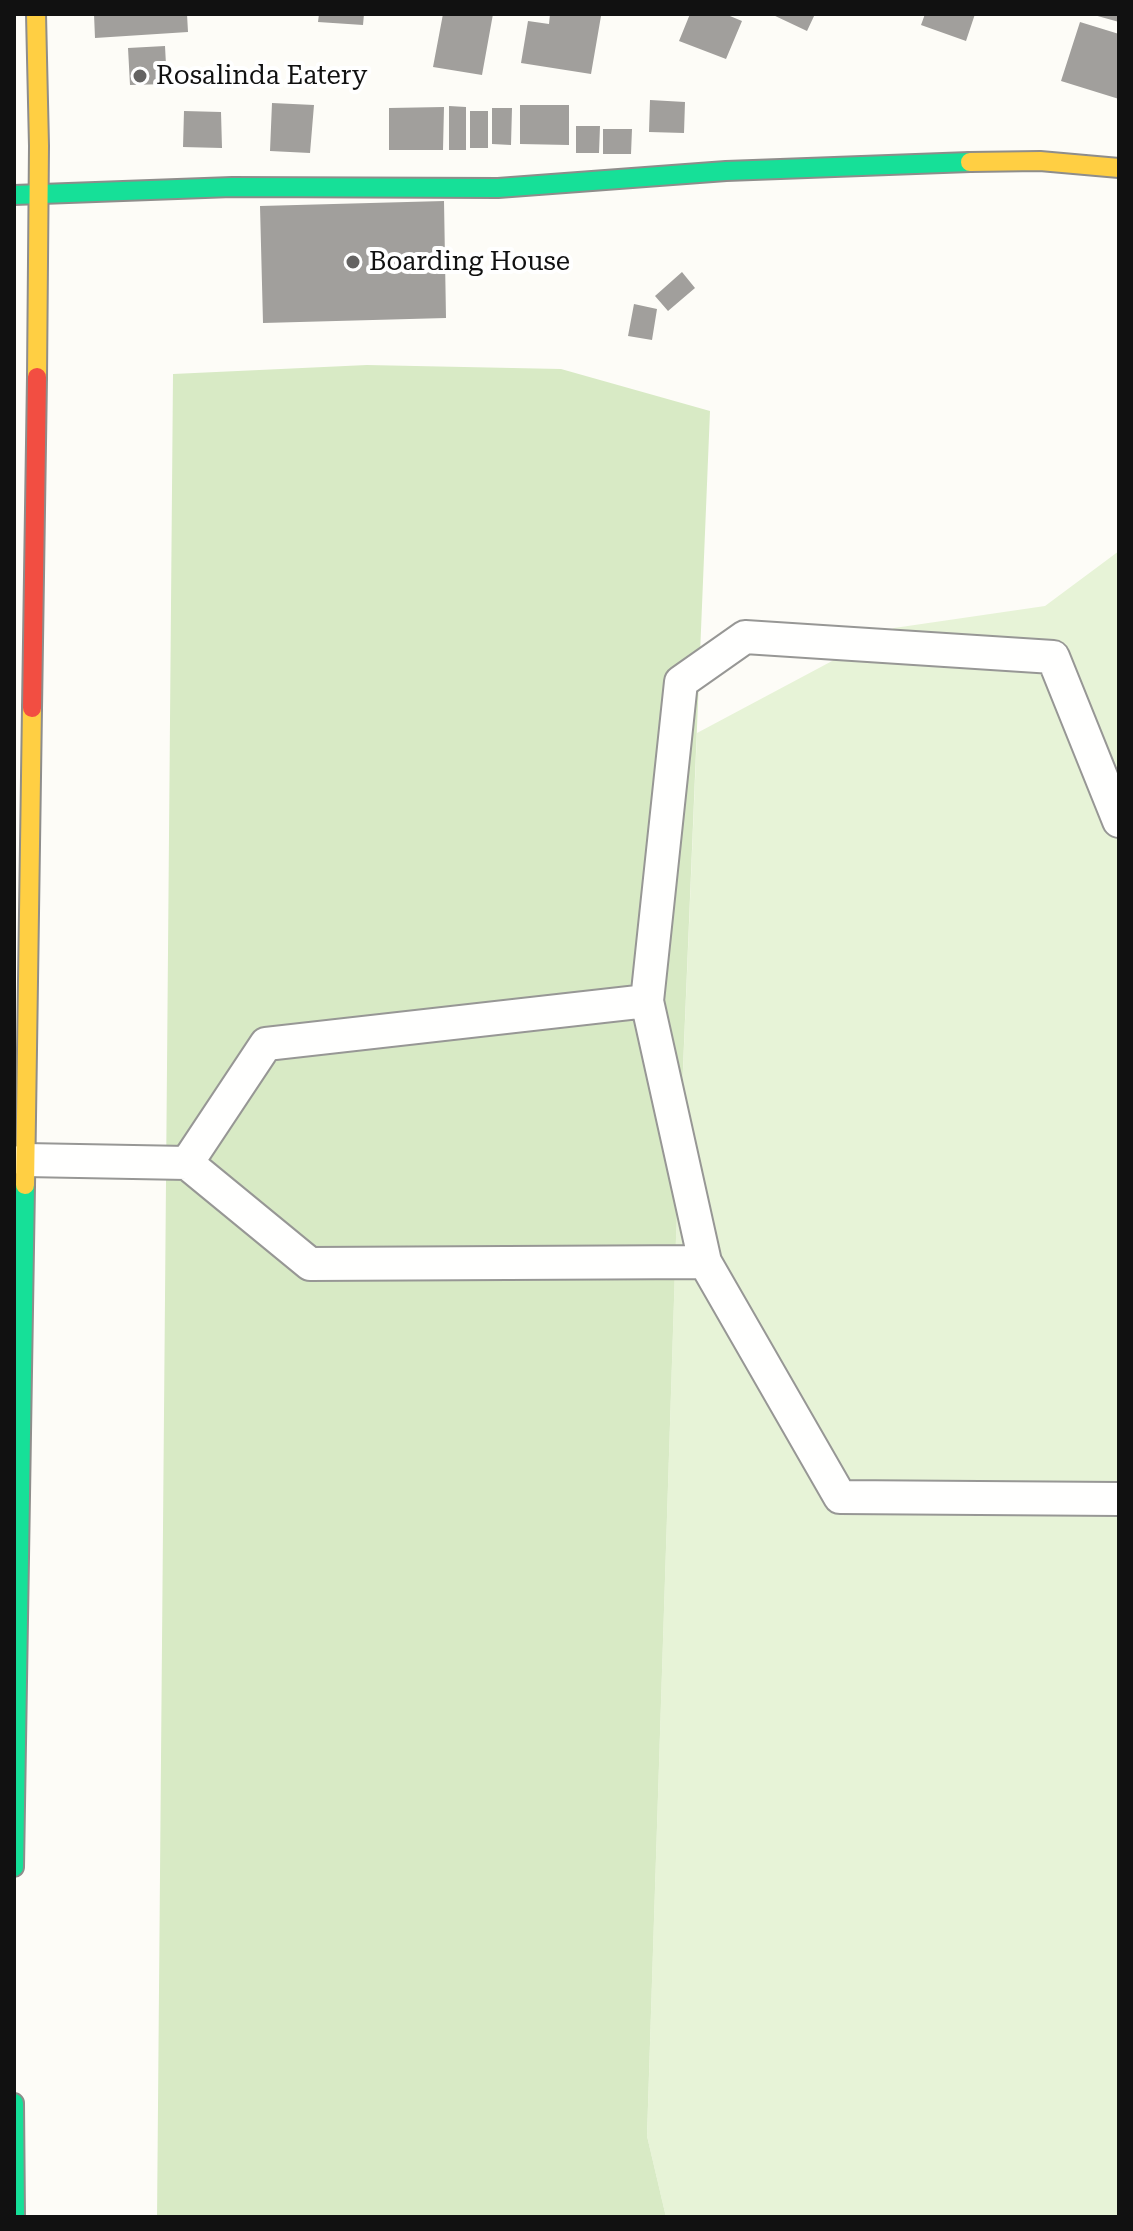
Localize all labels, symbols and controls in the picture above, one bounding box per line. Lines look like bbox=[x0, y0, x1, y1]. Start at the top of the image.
place label: Rosalinda Eatery bbox=[156, 60, 367, 92]
marker: Rosalinda Eatery bbox=[131, 67, 149, 85]
place label: Boarding House bbox=[369, 246, 570, 278]
marker: Boarding House bbox=[344, 253, 362, 271]

